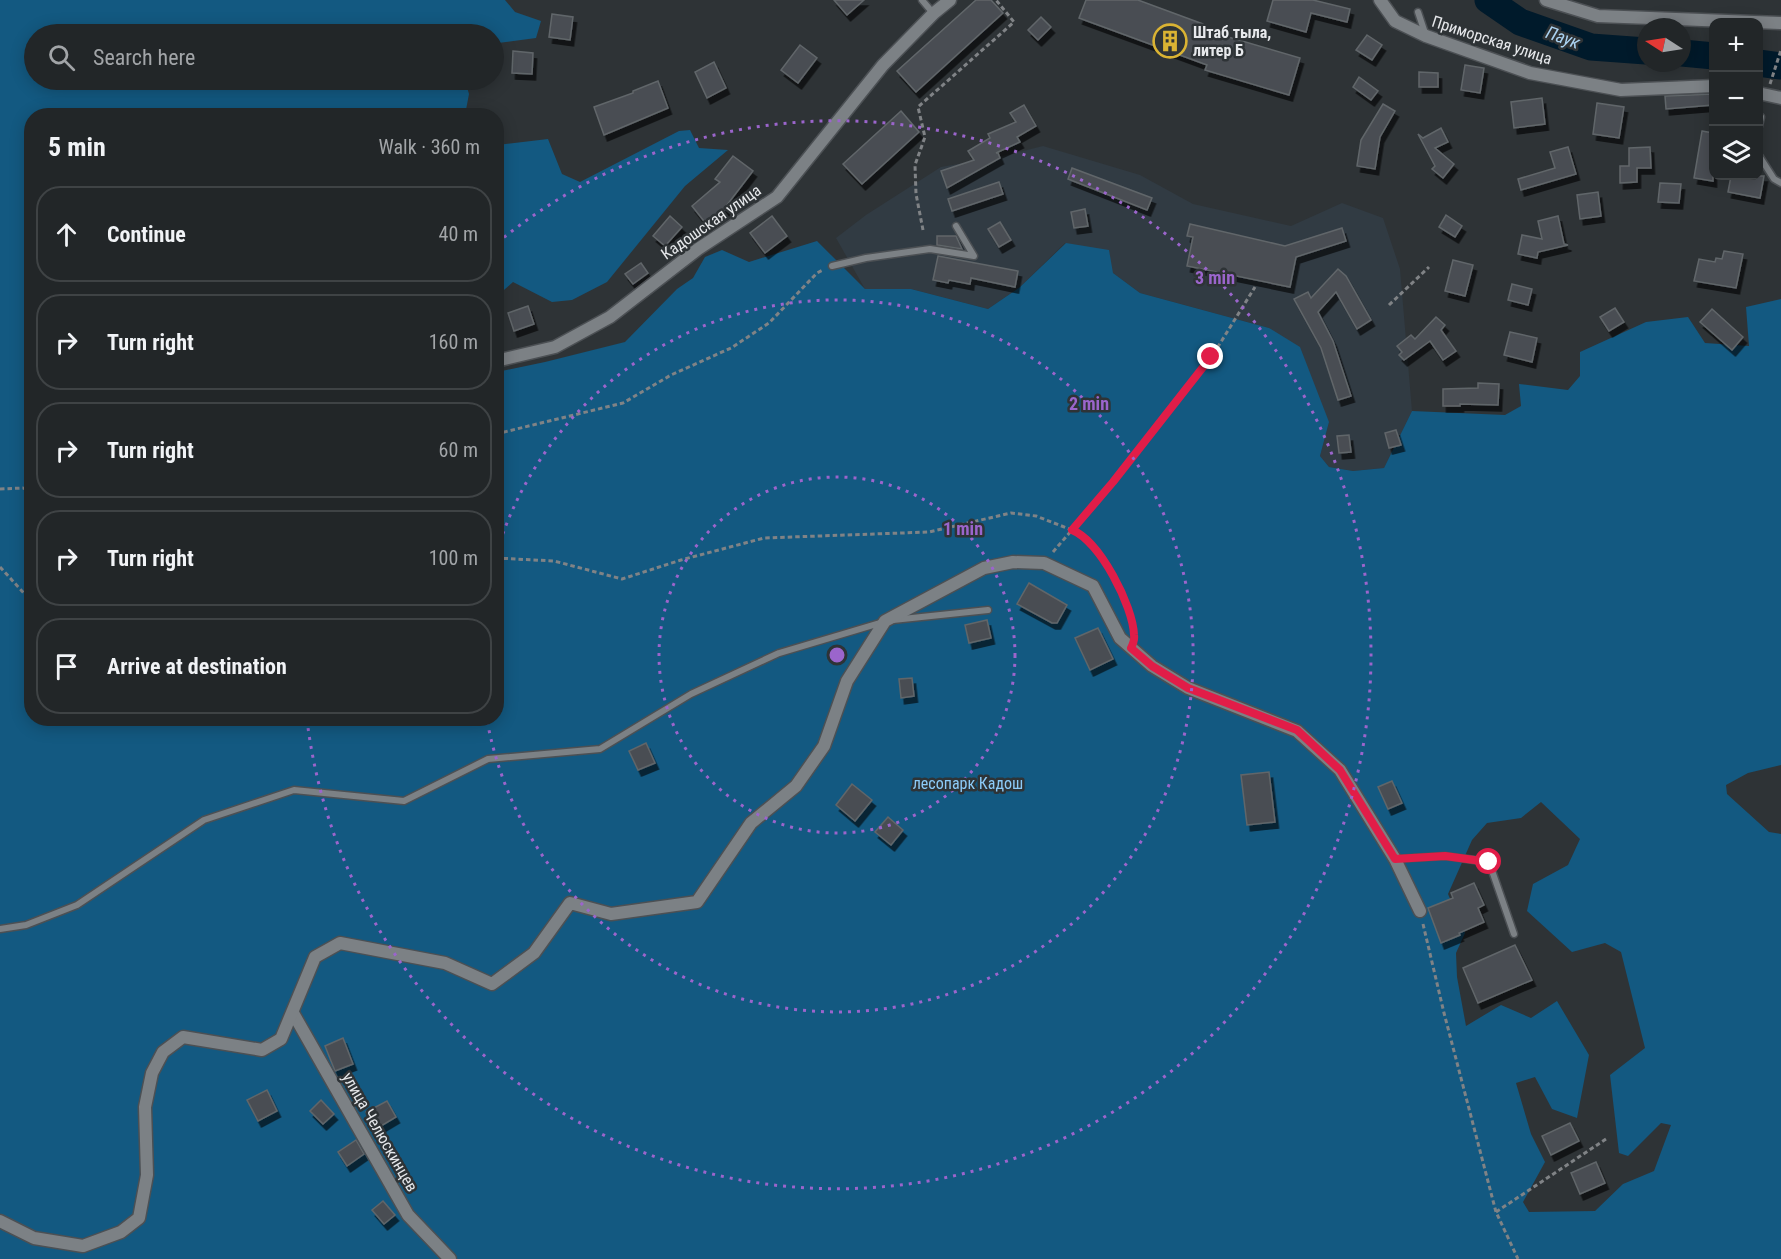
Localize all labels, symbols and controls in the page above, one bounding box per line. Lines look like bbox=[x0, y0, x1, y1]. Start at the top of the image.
street label: Приморская улица bbox=[1430, 12, 1554, 68]
north arrow bbox=[1637, 18, 1691, 72]
map controls bbox=[1709, 18, 1763, 180]
button: + bbox=[1709, 18, 1763, 72]
water label: Паук bbox=[1543, 21, 1583, 53]
building icon: Штаб тыла, литер Б bbox=[1152, 23, 1188, 59]
place label: Штаб тыла, литер Б bbox=[1193, 23, 1271, 60]
search box bbox=[24, 24, 504, 90]
icon: search bbox=[45, 41, 78, 74]
text: Search here bbox=[93, 45, 195, 70]
button: − bbox=[1709, 72, 1763, 126]
button: layers bbox=[1709, 126, 1763, 180]
text: 5 min bbox=[48, 132, 106, 162]
text: Walk · 360 m bbox=[379, 135, 480, 159]
street label: Кадошская улица bbox=[657, 181, 765, 263]
icon: ahead bbox=[50, 218, 83, 251]
text: Continue bbox=[107, 222, 186, 247]
text: 40 m bbox=[439, 222, 478, 246]
text: 3 min bbox=[1195, 267, 1235, 288]
icon: right bbox=[50, 326, 83, 359]
text: Turn right bbox=[107, 330, 194, 355]
text: 160 m bbox=[429, 330, 478, 354]
route end bbox=[1197, 343, 1223, 369]
text: 2 min bbox=[1069, 393, 1109, 414]
icon: right bbox=[50, 434, 83, 467]
text: Turn right bbox=[107, 438, 194, 463]
text: 60 m bbox=[439, 438, 478, 462]
text: 1 min bbox=[943, 518, 983, 539]
icon: right bbox=[50, 542, 83, 575]
text: Turn right bbox=[107, 546, 194, 571]
text: 100 m bbox=[429, 546, 478, 570]
centre of rings bbox=[827, 645, 847, 665]
icon: arrive bbox=[50, 650, 83, 683]
text: Arrive at destination bbox=[107, 654, 287, 679]
park label: лесопарк Кадош bbox=[913, 774, 1023, 793]
route start bbox=[1475, 848, 1501, 874]
street label: улица Челюскинцев bbox=[338, 1069, 422, 1195]

